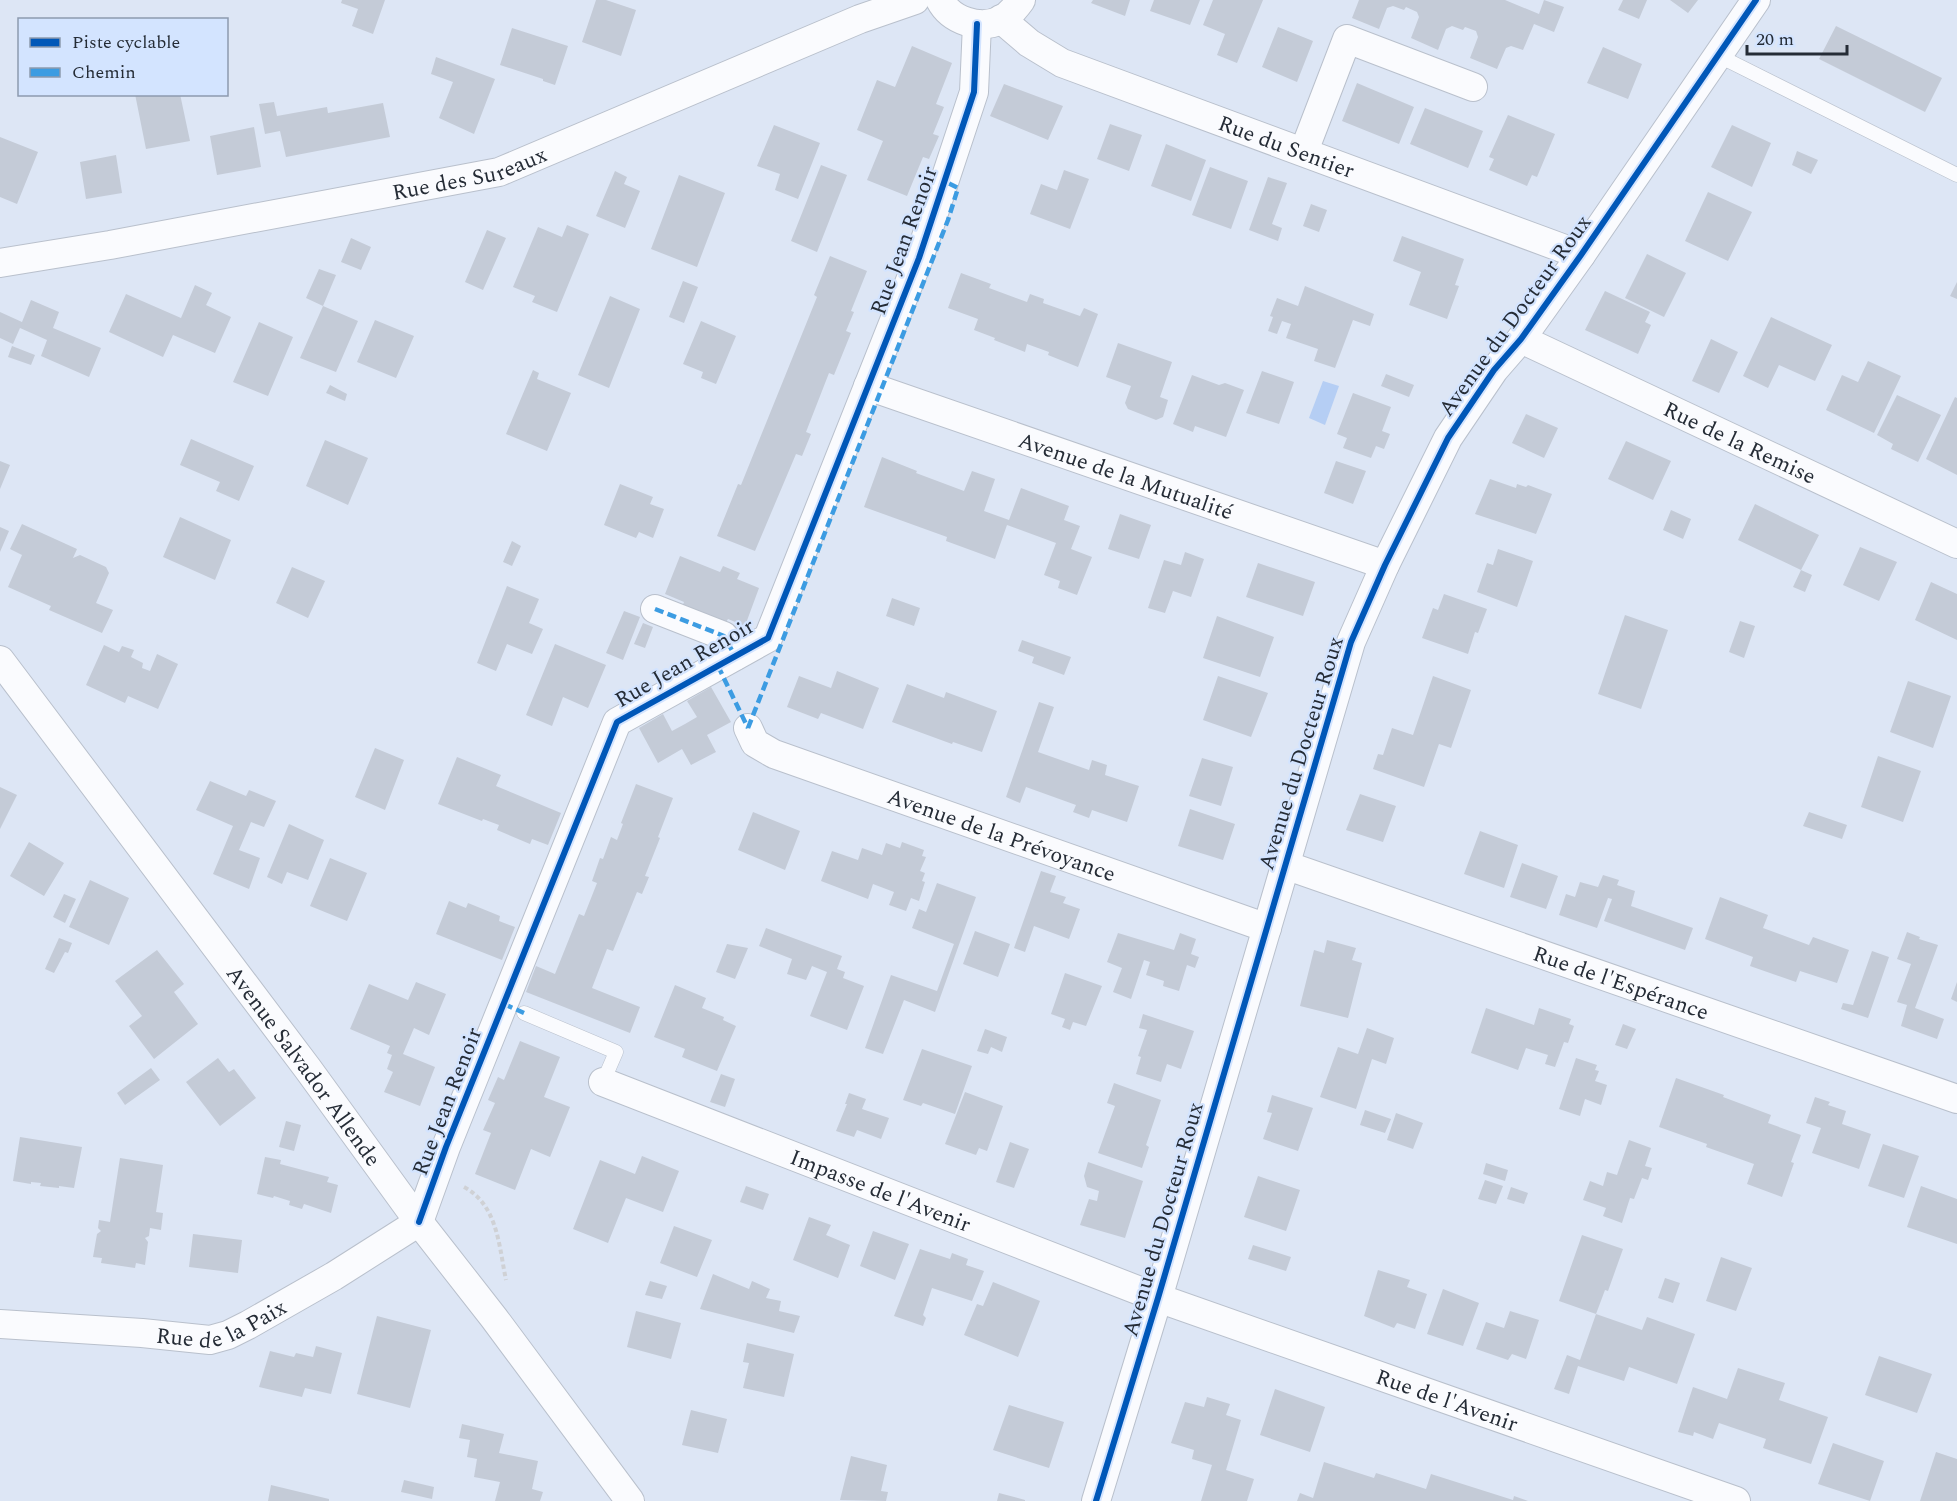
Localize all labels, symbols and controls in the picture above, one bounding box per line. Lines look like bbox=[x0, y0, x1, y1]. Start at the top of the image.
legend bbox=[18, 18, 228, 96]
scale bar bbox=[1747, 18, 1848, 56]
text: 20 m bbox=[1756, 26, 1794, 53]
text: Piste cyclable bbox=[72, 29, 180, 56]
text: Chemin bbox=[72, 59, 136, 86]
street label: Rue du Sentier bbox=[1213, 107, 1359, 188]
street label: Rue des Sureaux bbox=[390, 139, 552, 210]
street label: Rue Jean Renoir bbox=[862, 161, 947, 320]
street label: Avenue du Docteur Roux bbox=[1431, 208, 1600, 424]
street label: Rue de la Remise bbox=[1658, 393, 1821, 493]
street label: Avenue de la Mutualité bbox=[1014, 424, 1237, 529]
street label: Rue Jean Renoir bbox=[609, 610, 761, 717]
street label: Avenue du Docteur Roux bbox=[1250, 633, 1353, 874]
street label: Avenue de la Prévoyance bbox=[882, 780, 1120, 891]
street label: Rue de l'Espérance bbox=[1528, 938, 1713, 1029]
street label: Avenue Salvador Allende bbox=[218, 959, 389, 1174]
street label: Rue Jean Renoir bbox=[404, 1022, 491, 1181]
street label: Avenue du Docteur Roux bbox=[1114, 1098, 1213, 1341]
street label: Impasse de l'Avenir bbox=[785, 1141, 976, 1242]
street label: Rue de la Paix bbox=[155, 1291, 293, 1358]
street label: Rue de l'Avenir bbox=[1371, 1361, 1523, 1441]

